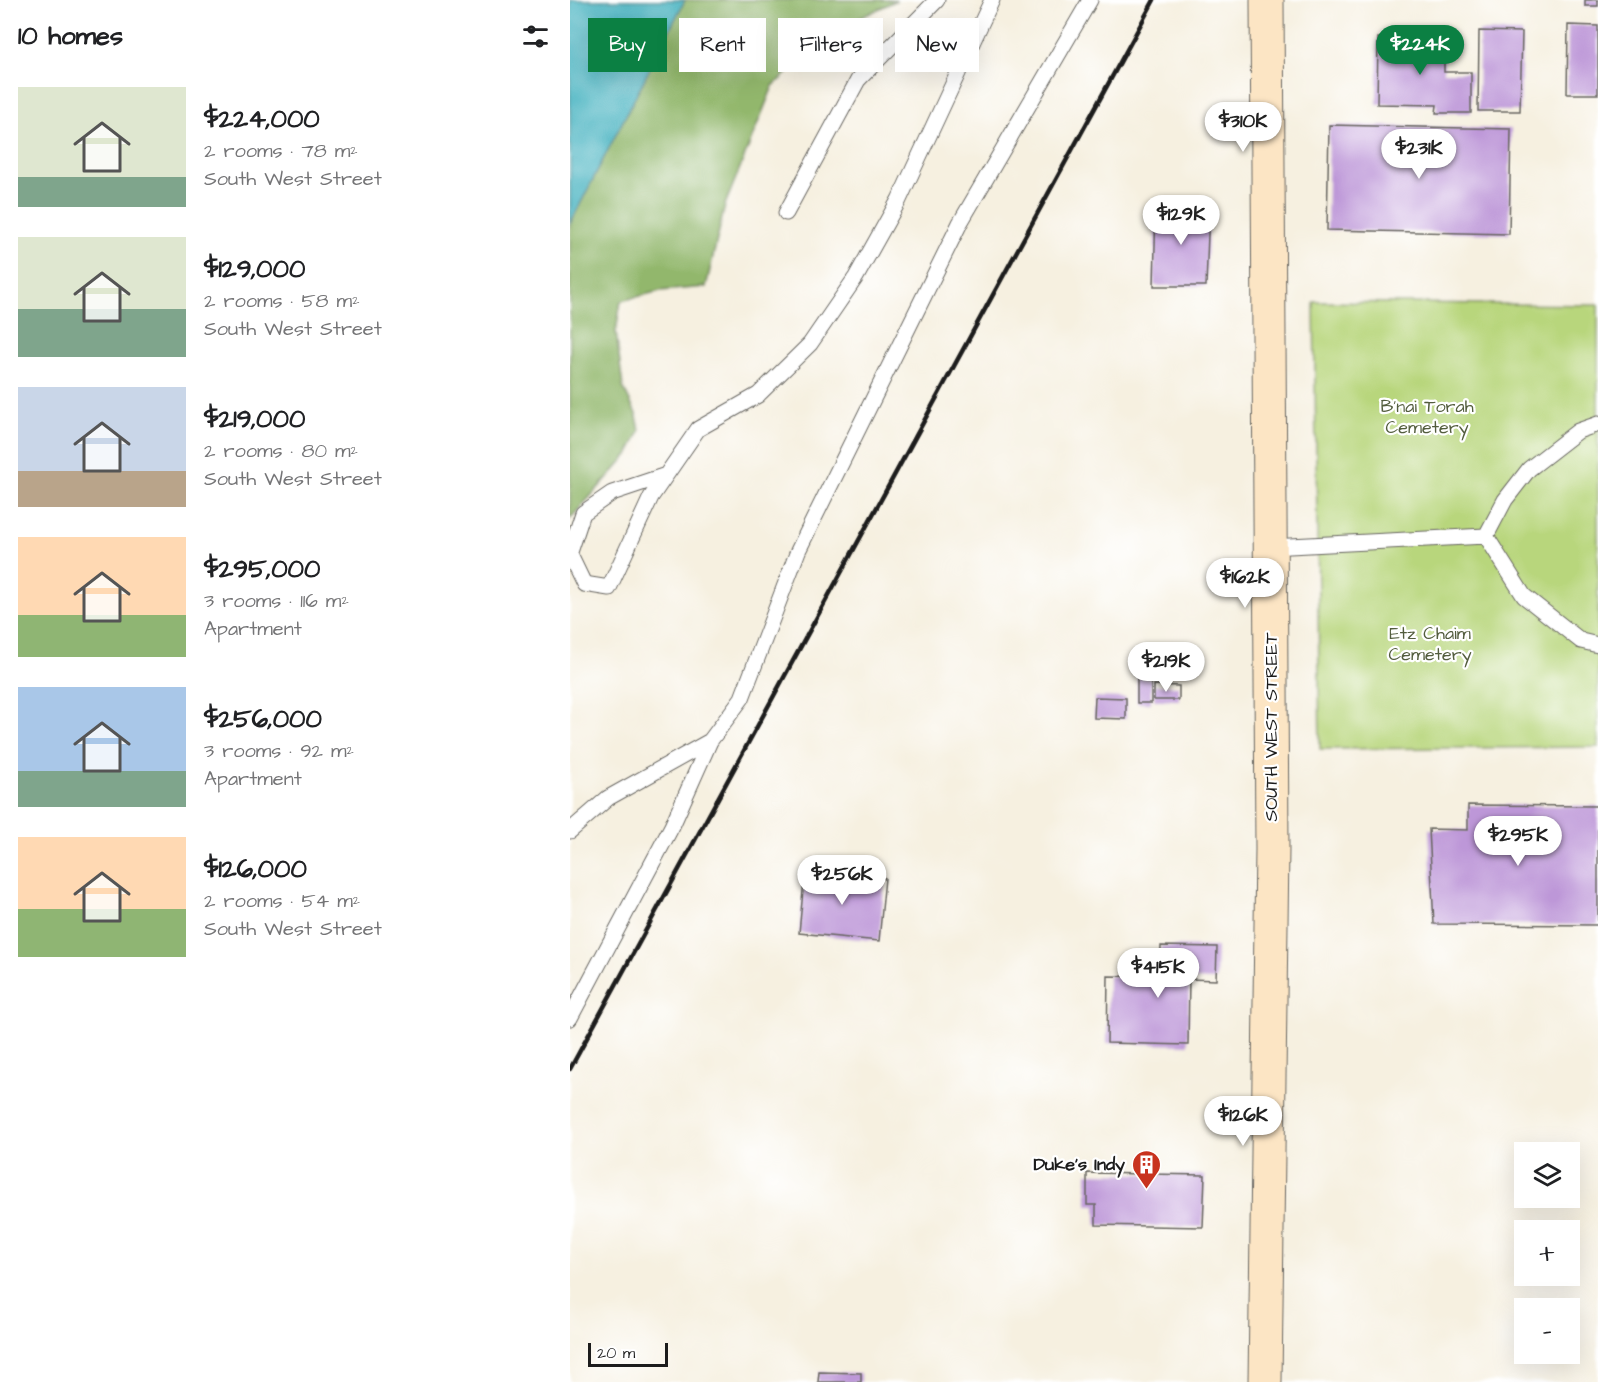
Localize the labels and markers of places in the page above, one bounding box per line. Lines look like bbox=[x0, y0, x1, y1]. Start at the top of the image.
pin: $224K bbox=[1378, 25, 1462, 76]
pin: $310K bbox=[1201, 102, 1285, 153]
pin: $231K bbox=[1377, 129, 1461, 180]
pin: $129K bbox=[1139, 195, 1223, 246]
pin: $162K bbox=[1203, 558, 1287, 609]
pin: $219K bbox=[1124, 642, 1208, 693]
pin: $295K bbox=[1476, 816, 1560, 867]
pin: $256K bbox=[800, 855, 884, 906]
pin: $415K bbox=[1116, 948, 1200, 999]
pin: $126K bbox=[1201, 1096, 1285, 1147]
building icon: Duke’s Indy bbox=[1130, 1148, 1162, 1190]
place label: Duke’s Indy bbox=[1033, 1152, 1125, 1178]

